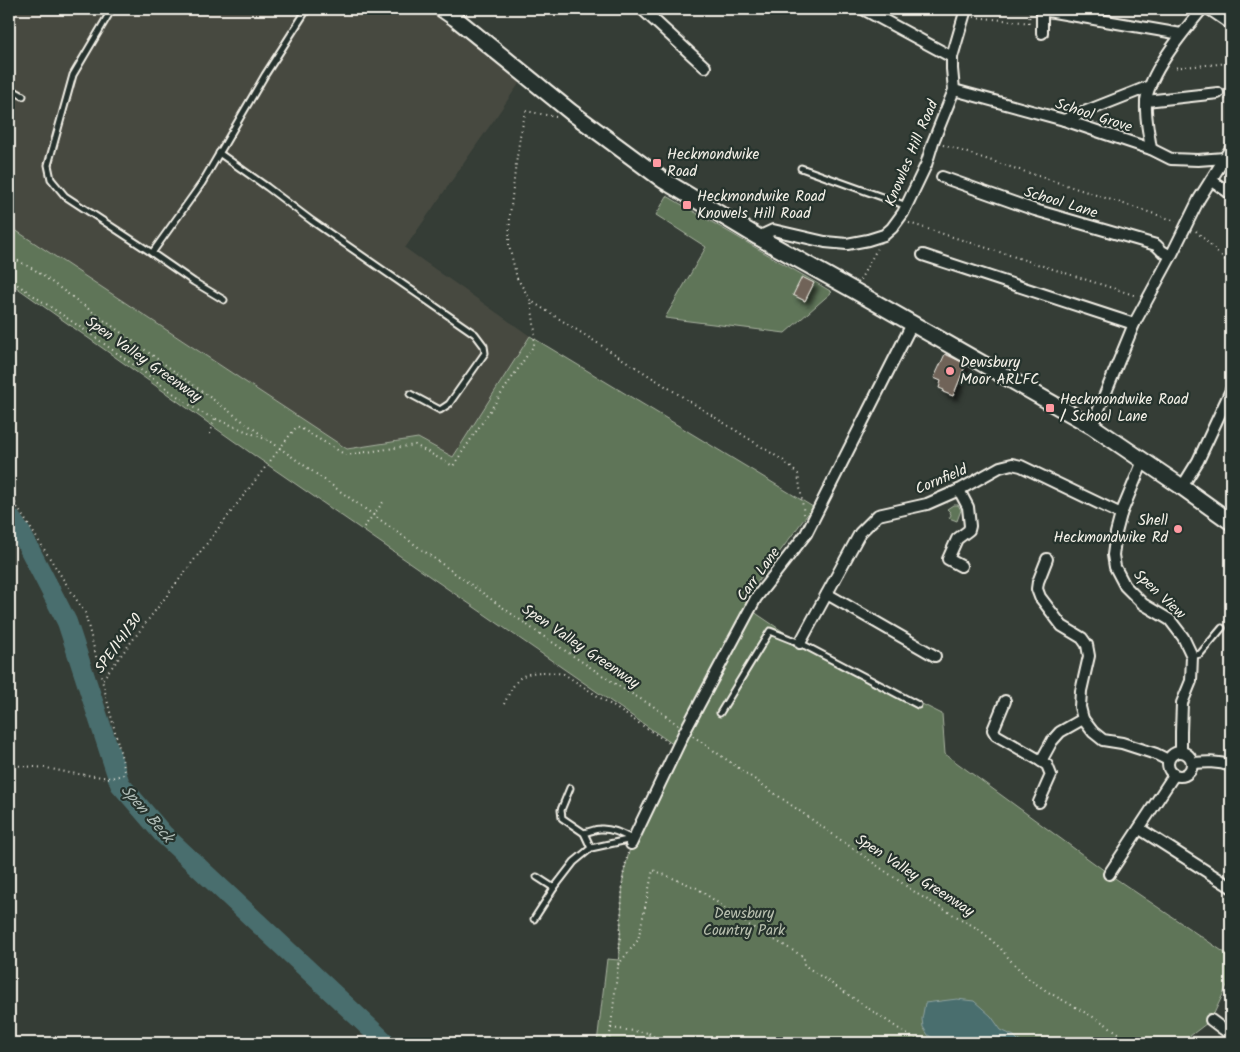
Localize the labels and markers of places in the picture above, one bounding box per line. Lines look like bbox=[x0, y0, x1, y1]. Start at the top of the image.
place label: Heckmondwike Road bbox=[667, 143, 759, 184]
marker: Heckmondwike Road bbox=[651, 157, 663, 169]
place label: Heckmondwike Road Knowels Hill Road bbox=[697, 185, 826, 226]
marker: Heckmondwike Road Knowels Hill Road bbox=[681, 199, 693, 211]
place label: Dewsbury Moor ARLFC bbox=[960, 351, 1039, 392]
marker: Dewsbury Moor ARLFC bbox=[944, 365, 956, 377]
place label: Heckmondwike Road / School Lane bbox=[1060, 388, 1189, 429]
marker: Heckmondwike Road / School Lane bbox=[1044, 402, 1056, 414]
place label: Shell Heckmondwike Rd bbox=[1054, 509, 1169, 550]
marker: Shell Heckmondwike Rd bbox=[1172, 523, 1184, 535]

